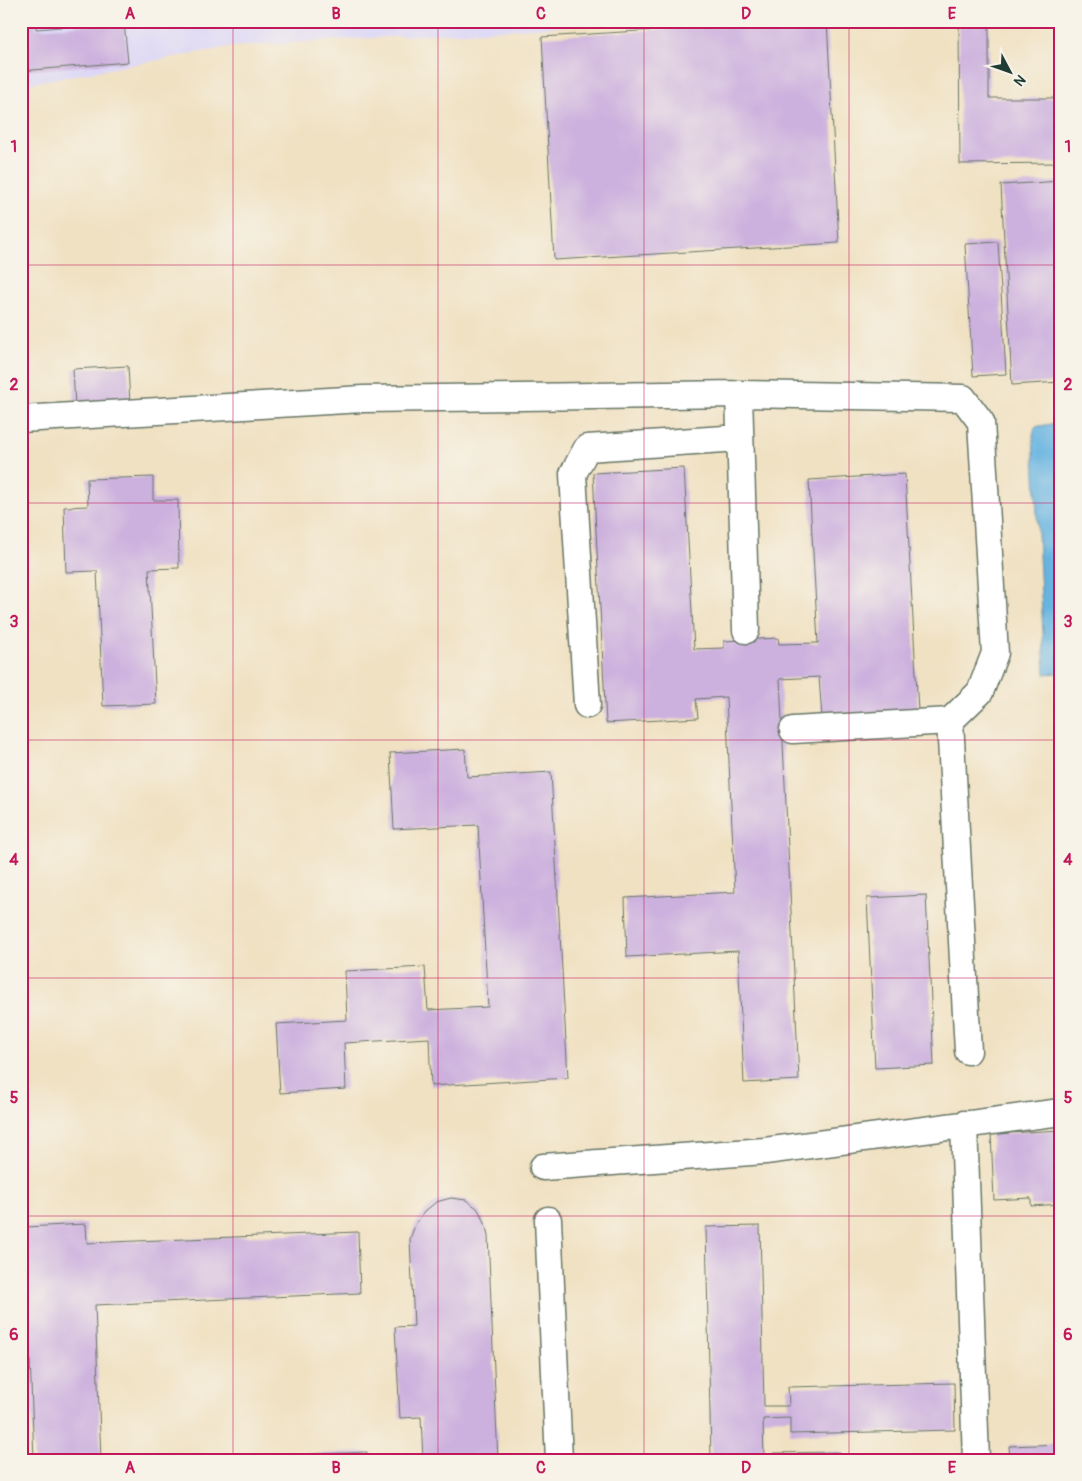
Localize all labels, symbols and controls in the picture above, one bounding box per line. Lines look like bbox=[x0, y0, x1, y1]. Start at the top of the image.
text: A bbox=[125, 4, 136, 24]
text: B bbox=[331, 4, 341, 24]
text: C bbox=[536, 4, 546, 24]
text: D bbox=[741, 4, 751, 24]
text: E bbox=[948, 4, 957, 24]
north arrow bbox=[984, 48, 1034, 98]
text: N bbox=[1010, 71, 1029, 89]
text: 1 bbox=[11, 137, 17, 157]
text: 1 bbox=[1065, 137, 1071, 157]
text: 2 bbox=[10, 375, 19, 395]
text: 2 bbox=[1064, 375, 1073, 395]
text: 3 bbox=[10, 612, 19, 632]
text: 3 bbox=[1064, 612, 1073, 632]
text: 4 bbox=[9, 850, 19, 870]
text: 4 bbox=[1063, 850, 1073, 870]
text: 5 bbox=[10, 1088, 19, 1108]
text: 5 bbox=[1064, 1088, 1073, 1108]
text: 6 bbox=[9, 1325, 19, 1345]
text: 6 bbox=[1063, 1325, 1073, 1345]
text: A bbox=[125, 1458, 136, 1478]
text: B bbox=[331, 1458, 341, 1478]
text: C bbox=[536, 1458, 546, 1478]
text: D bbox=[741, 1458, 751, 1478]
text: E bbox=[948, 1458, 957, 1478]

